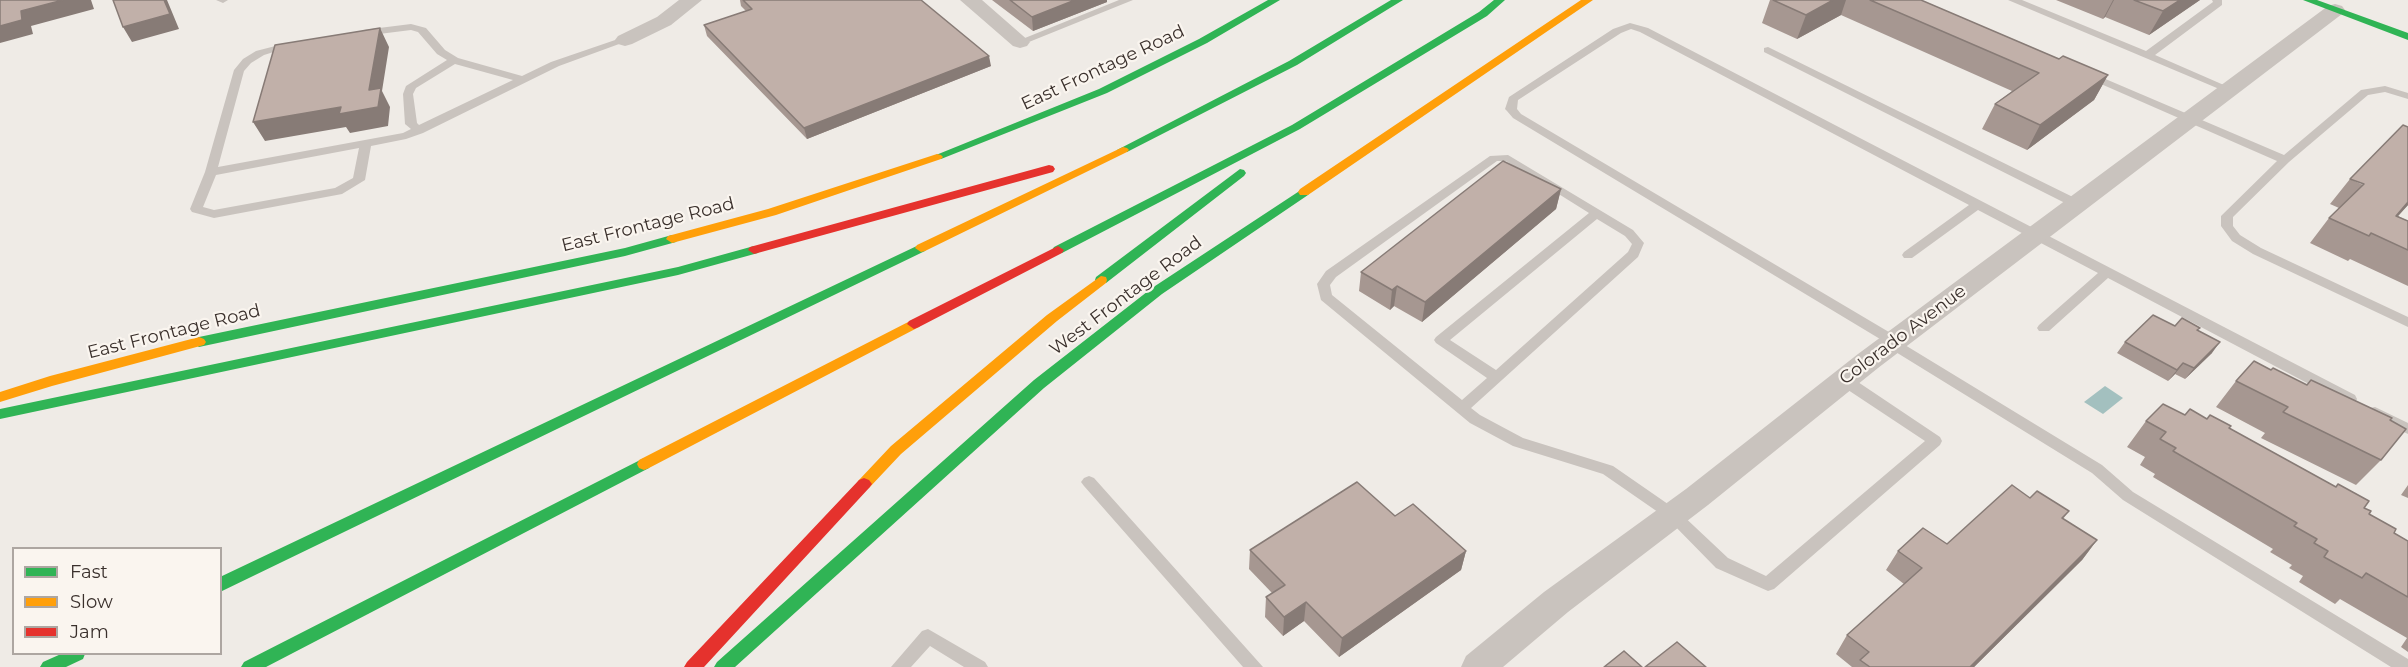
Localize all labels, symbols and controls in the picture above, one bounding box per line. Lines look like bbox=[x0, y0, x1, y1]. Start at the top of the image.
street label: East Frontage Road bbox=[1018, 21, 1188, 115]
street label: East Frontage Road bbox=[559, 193, 737, 257]
street label: West Frontage Road bbox=[1046, 232, 1206, 360]
street label: Colorado Avenue bbox=[1835, 280, 1971, 390]
street label: East Frontage Road bbox=[85, 300, 263, 364]
legend bbox=[12, 547, 222, 655]
text: Fast bbox=[70, 561, 108, 583]
text: Slow bbox=[70, 591, 113, 613]
text: Jam bbox=[70, 621, 109, 643]

